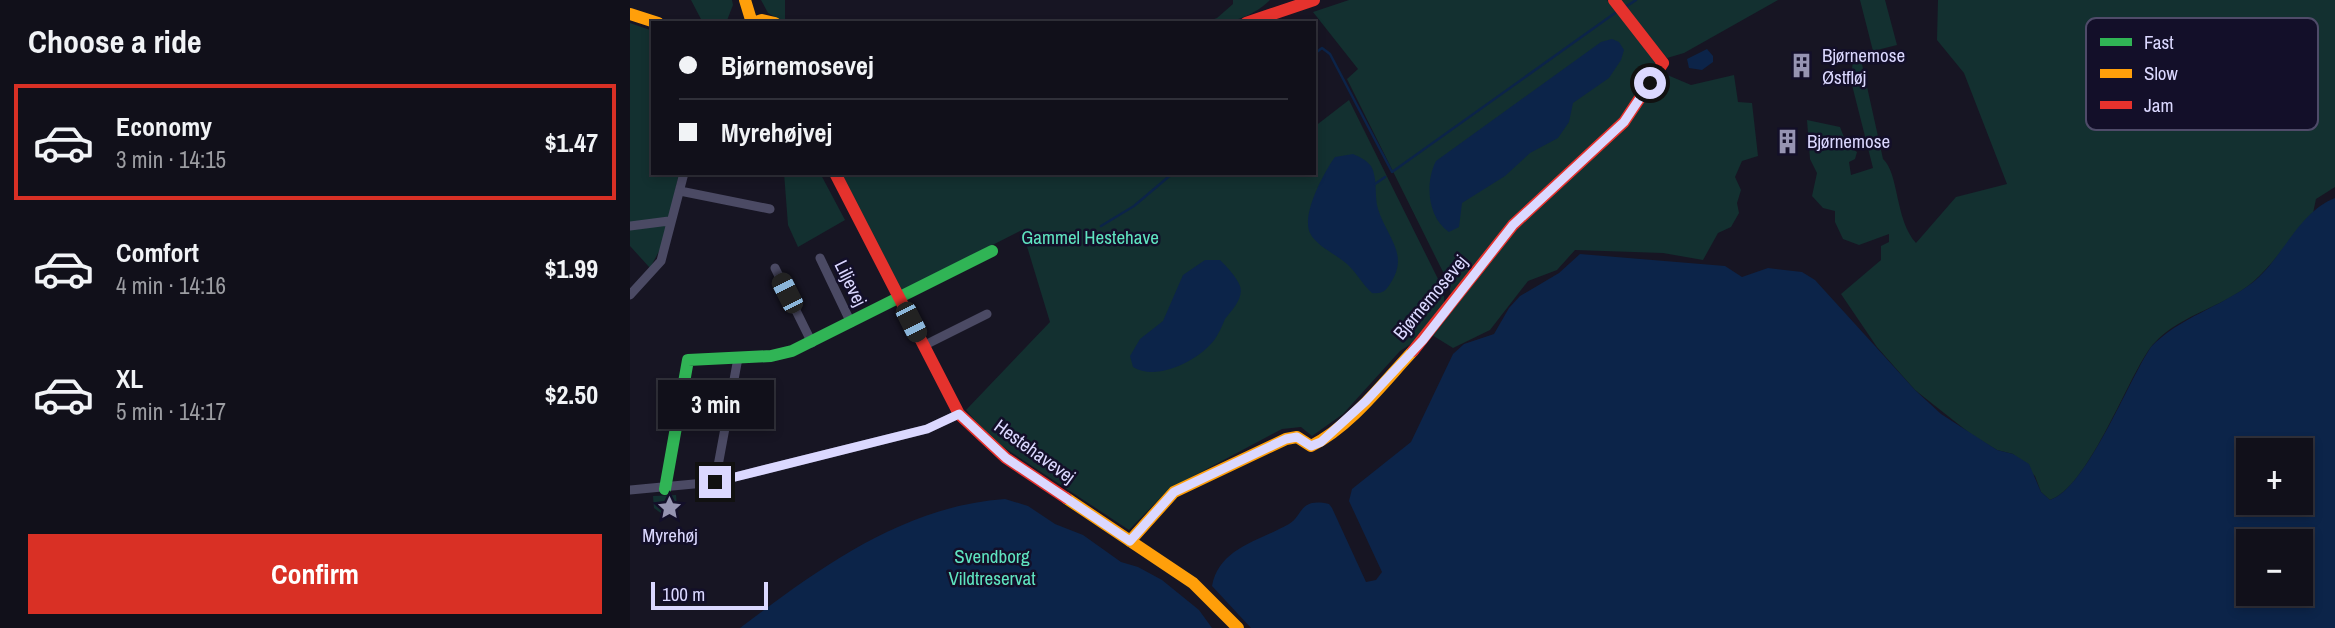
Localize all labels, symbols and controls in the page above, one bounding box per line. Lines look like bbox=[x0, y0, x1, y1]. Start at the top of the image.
legend bbox=[2086, 18, 2318, 130]
text: Choose a ride bbox=[28, 20, 202, 63]
text: Fast bbox=[2144, 29, 2174, 55]
place label: Bjørnemose Østfløj bbox=[1822, 42, 1905, 90]
text: Bjørnemosevej bbox=[721, 48, 874, 83]
building icon: Bjørnemose Østfløj bbox=[1788, 52, 1816, 80]
text: Slow bbox=[2144, 60, 2179, 86]
route start bbox=[1634, 67, 1666, 99]
text: Jam bbox=[2144, 92, 2173, 118]
text: Economy bbox=[116, 109, 212, 144]
icon: car bbox=[32, 111, 95, 174]
text: Myrehøjvej bbox=[721, 115, 832, 150]
text: $1.47 bbox=[545, 125, 598, 160]
building icon: Bjørnemose bbox=[1773, 127, 1801, 155]
place label: Bjørnemose bbox=[1807, 128, 1890, 154]
text: 3 min · 14:15 bbox=[116, 144, 226, 175]
park label: Gammel Hestehave bbox=[1021, 224, 1159, 250]
text: Comfort bbox=[116, 235, 199, 270]
icon: car bbox=[32, 237, 95, 300]
street label: Bjørnemosevej bbox=[1387, 249, 1473, 345]
text: $1.99 bbox=[545, 251, 598, 286]
street label: Liljevej bbox=[829, 256, 873, 310]
text: 4 min · 14:16 bbox=[116, 270, 226, 301]
car bbox=[769, 270, 806, 316]
car bbox=[893, 299, 930, 345]
text: XL bbox=[116, 361, 143, 396]
icon: car bbox=[32, 363, 95, 426]
text: $2.50 bbox=[545, 377, 598, 412]
callout: 3 min bbox=[657, 380, 773, 430]
text: 3 min bbox=[691, 389, 741, 420]
text: 5 min · 14:17 bbox=[116, 396, 226, 427]
street label: Hestehavevej bbox=[989, 413, 1081, 489]
map controls bbox=[2236, 438, 2313, 606]
button: + bbox=[2236, 438, 2313, 515]
route end bbox=[699, 466, 731, 498]
place icon: Myrehøj bbox=[656, 493, 684, 521]
place label: Myrehøj bbox=[642, 522, 698, 548]
button: − bbox=[2236, 529, 2313, 606]
button: Confirm bbox=[28, 534, 602, 614]
park label: Svendborg Vildtreservat bbox=[948, 543, 1036, 591]
scale bar bbox=[651, 579, 768, 611]
text: 100 m bbox=[662, 581, 705, 607]

